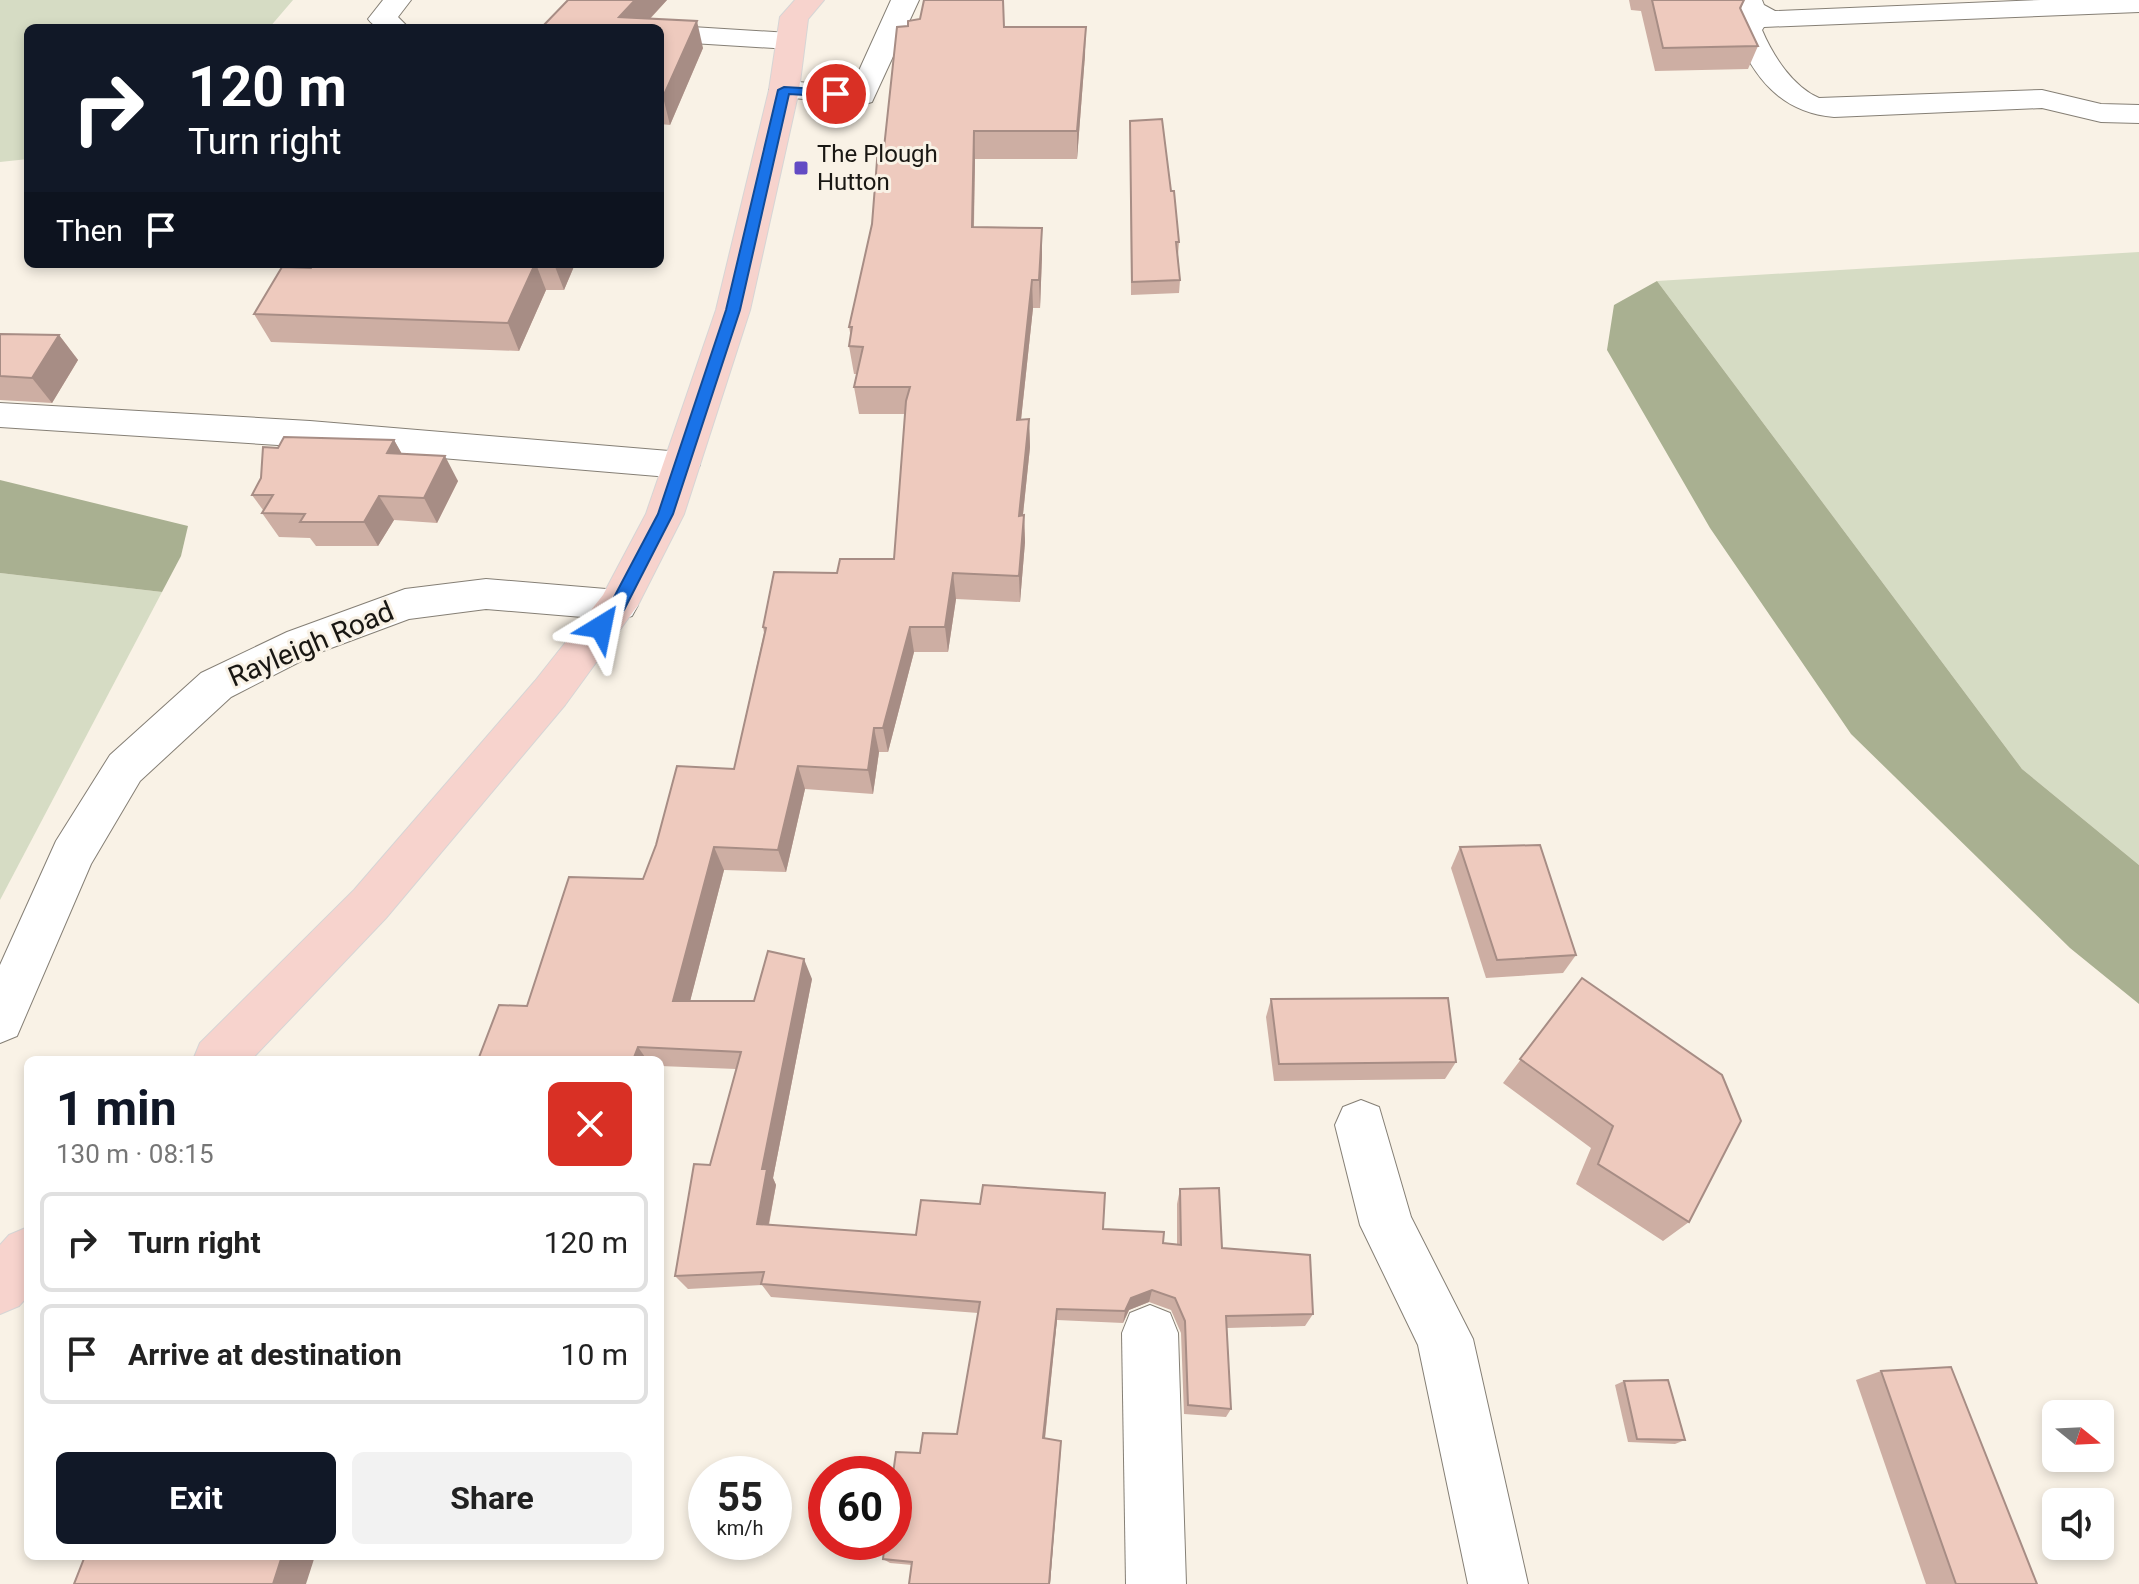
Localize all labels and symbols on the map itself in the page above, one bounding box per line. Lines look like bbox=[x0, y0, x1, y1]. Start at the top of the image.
pin bbox=[802, 60, 870, 128]
place label: The Plough Hutton bbox=[817, 140, 938, 196]
marker: The Plough Hutton bbox=[792, 159, 810, 177]
position arrow bbox=[559, 585, 643, 669]
street label: Rayleigh Road bbox=[223, 594, 399, 694]
north arrow bbox=[2042, 1400, 2114, 1472]
speed limit sign: 60 bbox=[808, 1456, 912, 1560]

